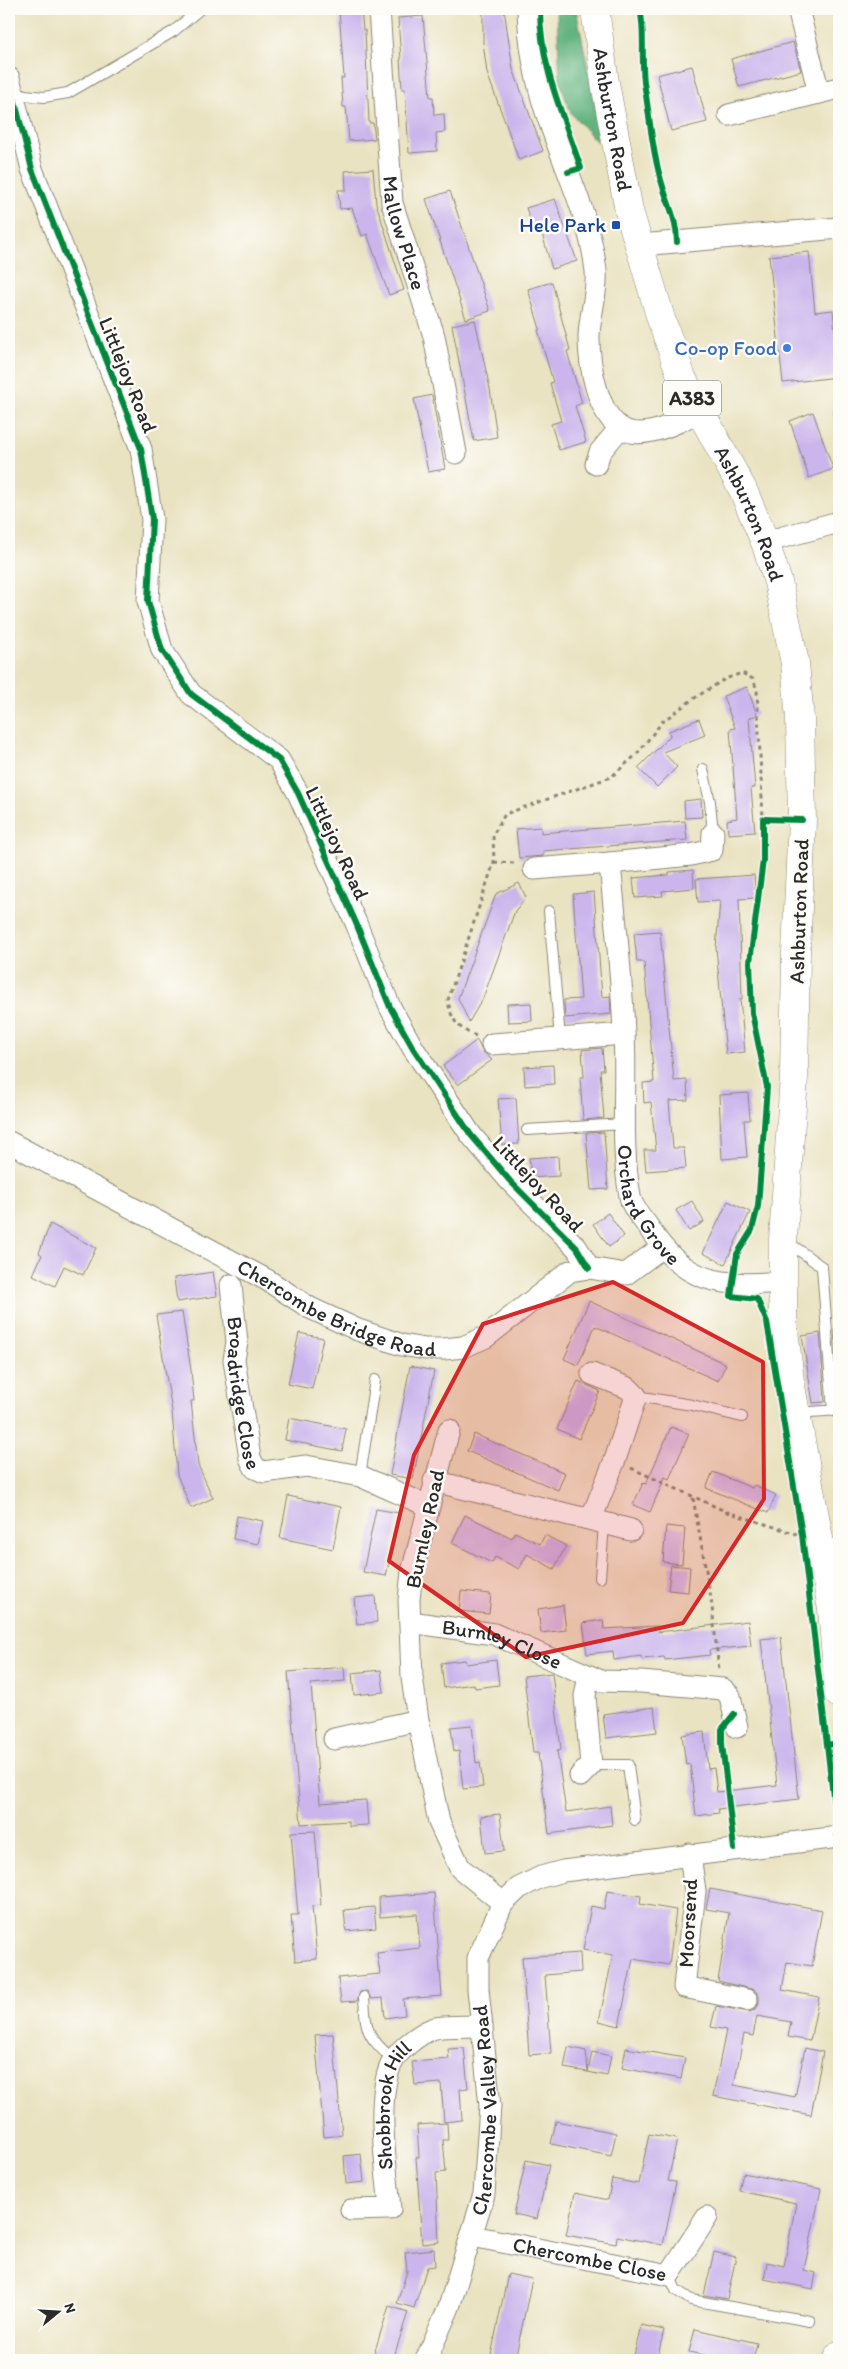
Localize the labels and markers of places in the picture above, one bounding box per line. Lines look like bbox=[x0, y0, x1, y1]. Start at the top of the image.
place label: Hele Park bbox=[519, 212, 606, 237]
marker: Hele Park bbox=[610, 219, 622, 231]
place label: Co-op Food bbox=[674, 335, 777, 360]
marker: Co-op Food bbox=[781, 342, 793, 354]

